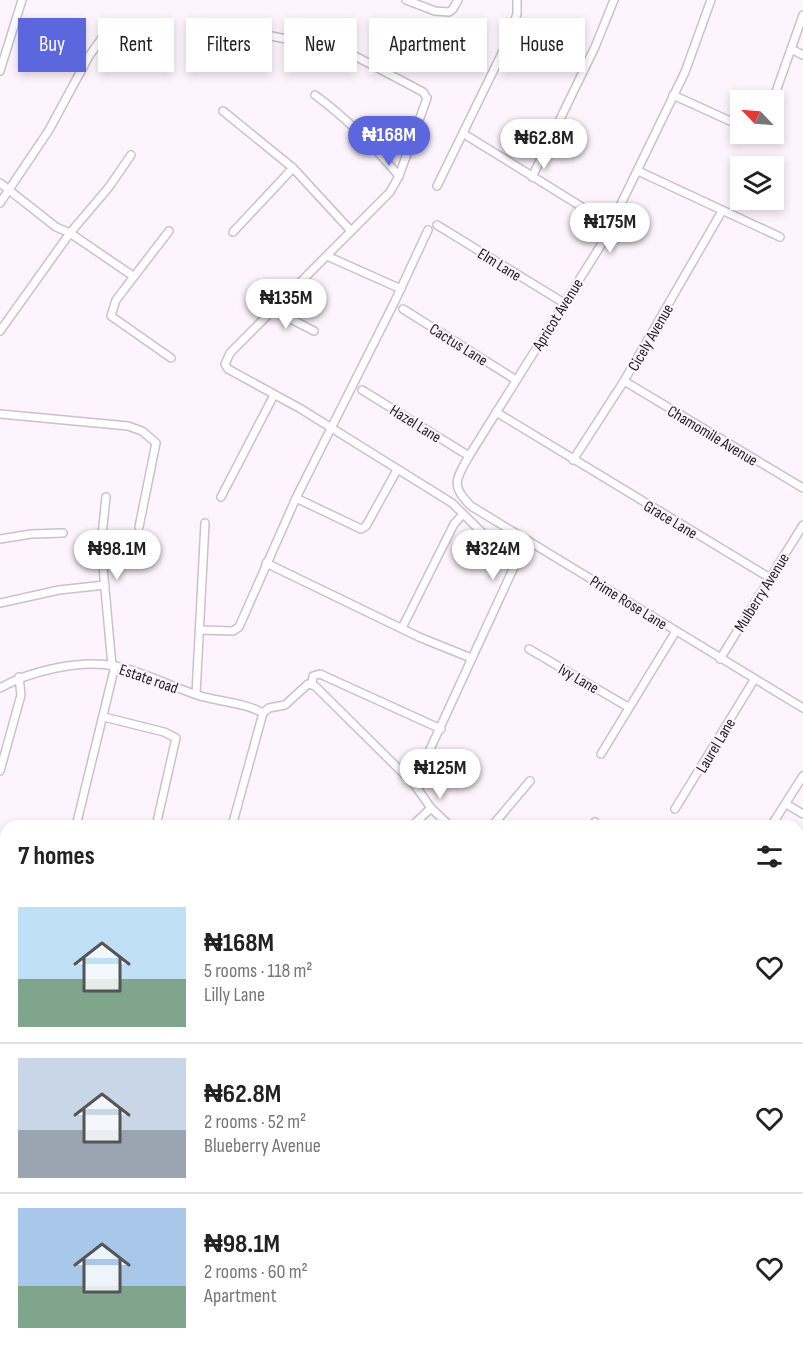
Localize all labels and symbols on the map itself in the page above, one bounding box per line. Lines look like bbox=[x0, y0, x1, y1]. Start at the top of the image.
north arrow bbox=[730, 90, 784, 144]
pin: ₦168M bbox=[347, 116, 431, 167]
pin: ₦62.8M bbox=[495, 119, 593, 170]
pin: ₦175M bbox=[568, 203, 652, 254]
street label: Elm Lane bbox=[474, 245, 524, 286]
street label: Apricot Avenue bbox=[528, 275, 588, 355]
pin: ₦135M bbox=[244, 279, 328, 330]
street label: Cicely Avenue bbox=[624, 301, 678, 375]
street label: Cactus Lane bbox=[426, 320, 491, 371]
street label: Hazel Lane bbox=[386, 401, 444, 447]
street label: Chamomile Avenue bbox=[664, 402, 761, 471]
street label: Grace Lane bbox=[640, 497, 700, 544]
pin: ₦98.1M bbox=[68, 530, 166, 581]
pin: ₦324M bbox=[451, 530, 535, 581]
street label: Mulberry Avenue bbox=[731, 550, 794, 636]
street label: Prime Rose Lane bbox=[586, 572, 670, 635]
street label: Ivy Lane bbox=[555, 660, 602, 698]
street label: Estate road bbox=[117, 661, 180, 698]
street label: Laurel Lane bbox=[693, 715, 740, 777]
pin: ₦125M bbox=[398, 749, 482, 800]

